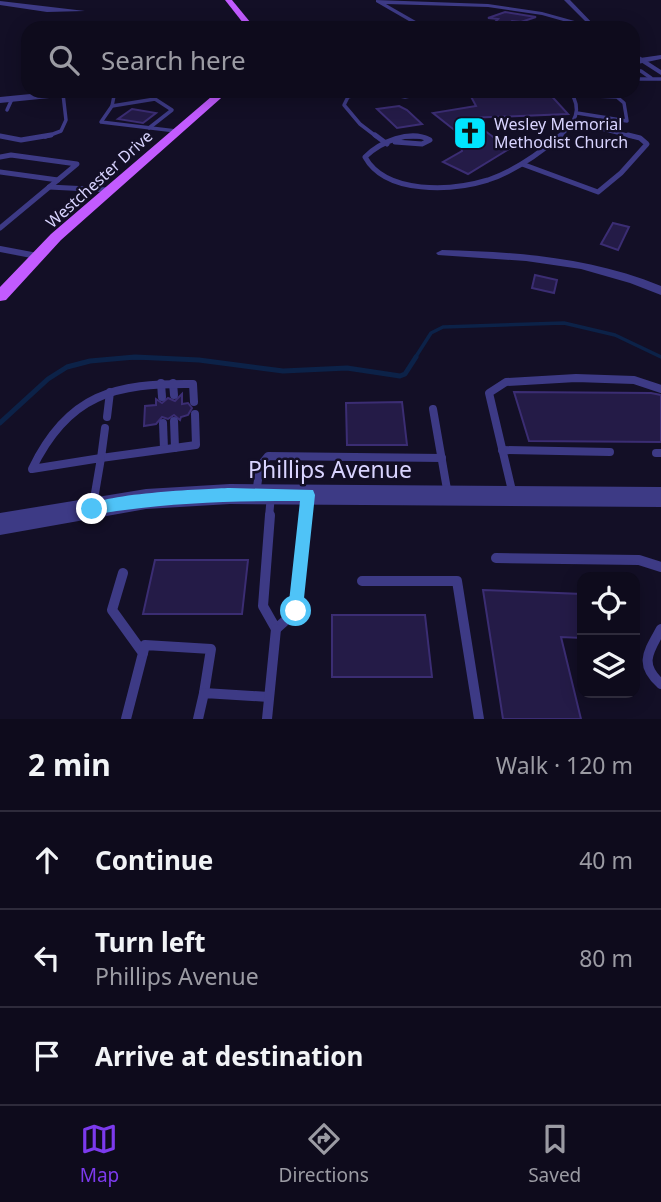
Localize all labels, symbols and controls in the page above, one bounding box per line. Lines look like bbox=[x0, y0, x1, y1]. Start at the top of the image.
search box bbox=[21, 21, 640, 98]
icon: search bbox=[45, 41, 83, 79]
text: Search here bbox=[101, 42, 246, 78]
place label: Wesley Memorial Methodist Church bbox=[494, 113, 628, 153]
church icon: Wesley Memorial Methodist Church bbox=[451, 114, 489, 152]
street label: Westchester Drive bbox=[41, 125, 157, 233]
street label: Phillips Avenue bbox=[248, 453, 412, 485]
route end bbox=[76, 493, 107, 524]
map controls bbox=[577, 572, 640, 698]
button: locate bbox=[577, 572, 640, 635]
route start bbox=[280, 595, 311, 626]
button: layers bbox=[577, 635, 640, 698]
text: 2 min bbox=[28, 744, 111, 785]
text: Walk · 120 m bbox=[496, 749, 633, 781]
icon: ahead bbox=[28, 841, 66, 879]
text: Continue bbox=[95, 842, 213, 878]
text: 40 m bbox=[579, 844, 633, 876]
text: Turn left bbox=[95, 924, 206, 960]
icon: left bbox=[28, 939, 66, 977]
text: 80 m bbox=[579, 942, 633, 974]
text: Phillips Avenue bbox=[95, 960, 259, 992]
icon: arrive bbox=[28, 1037, 66, 1075]
text: Arrive at destination bbox=[95, 1038, 364, 1074]
tab: Map bbox=[80, 1120, 119, 1188]
tab: Directions bbox=[279, 1120, 369, 1188]
tab: Saved bbox=[528, 1120, 581, 1188]

